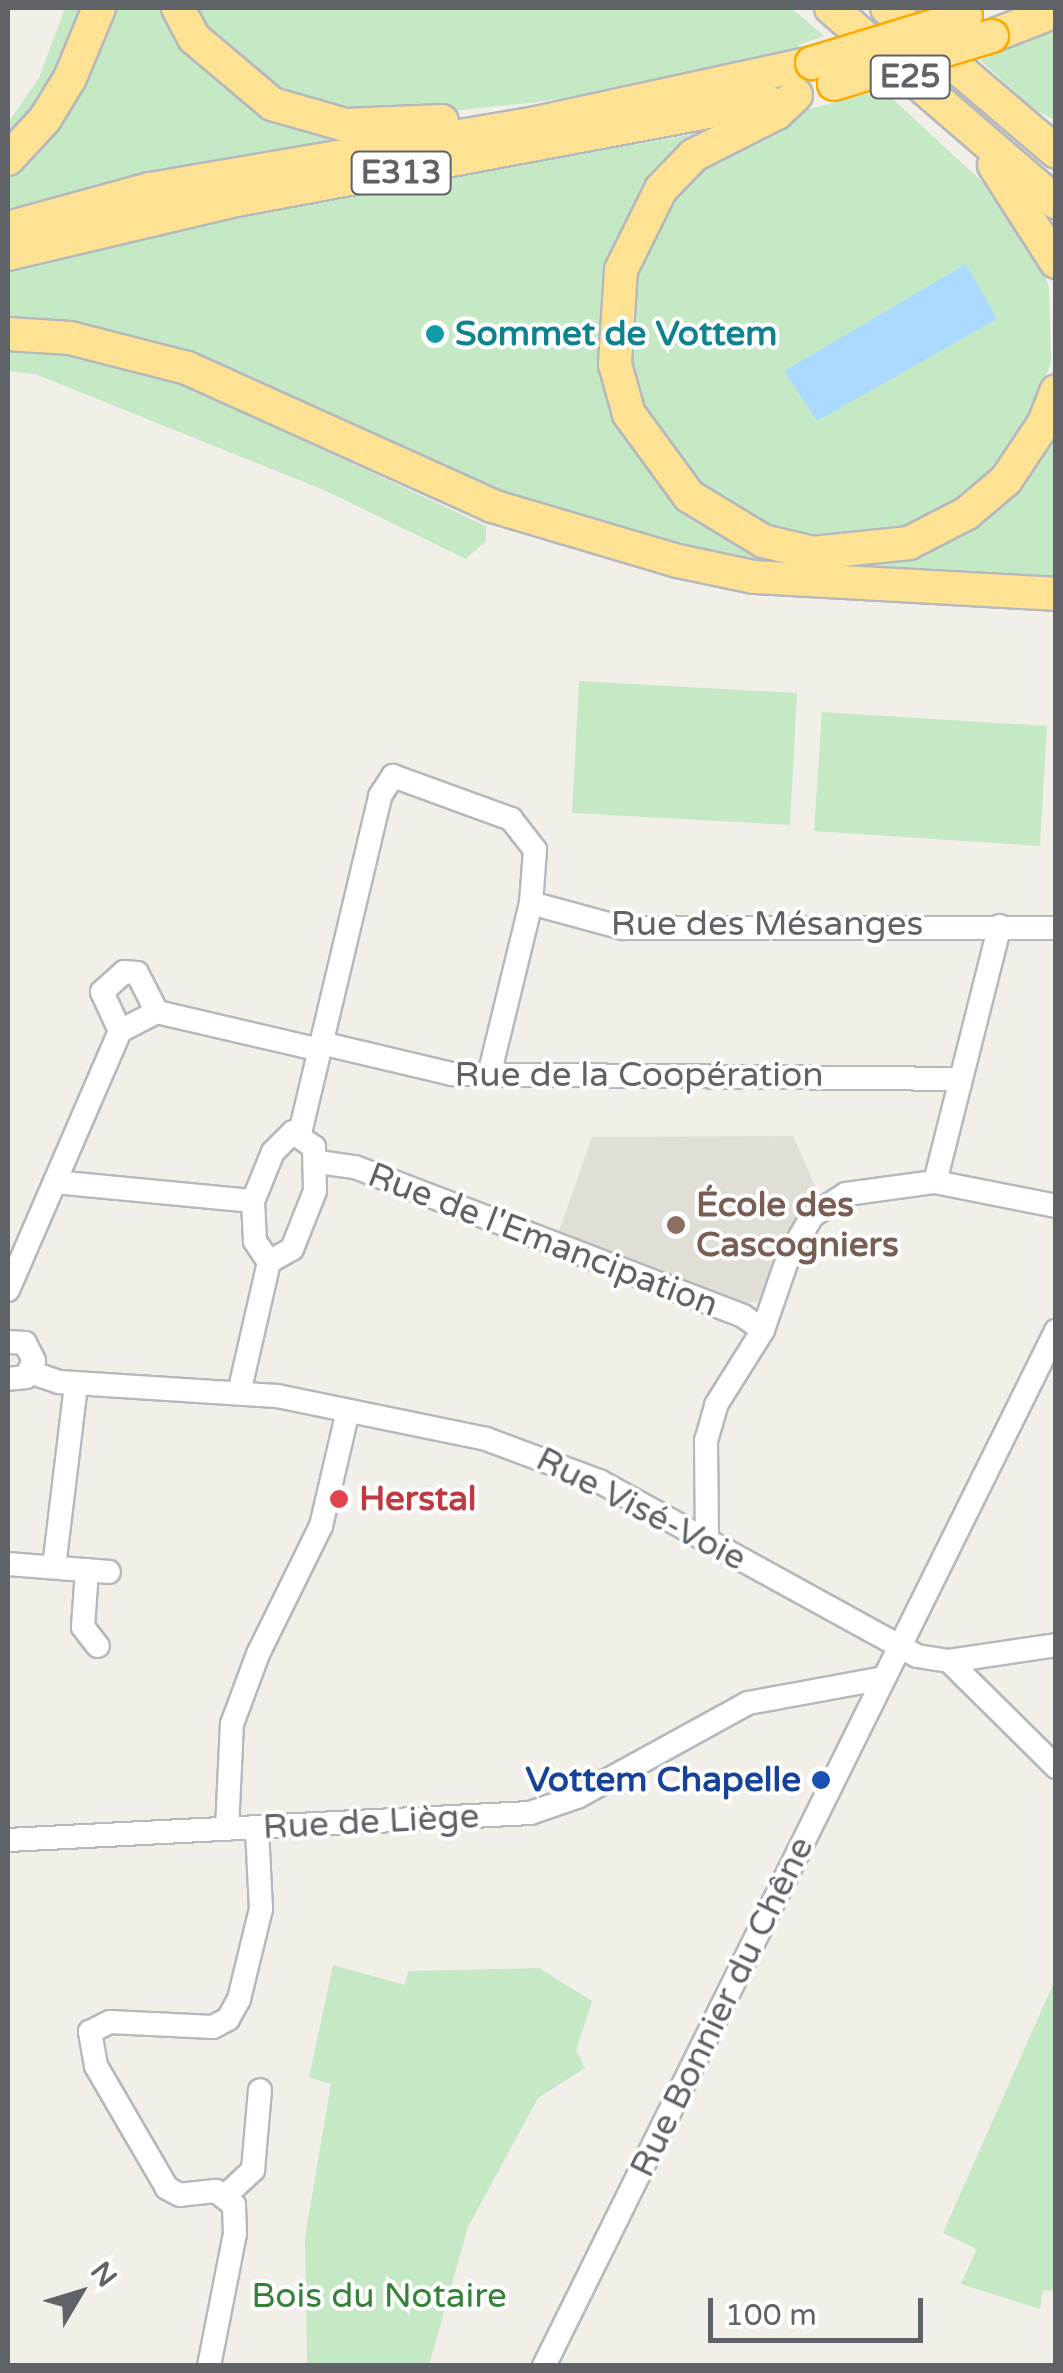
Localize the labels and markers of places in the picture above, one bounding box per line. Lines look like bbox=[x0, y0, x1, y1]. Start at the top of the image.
place label: Sommet de Vottem bbox=[455, 313, 777, 355]
marker: Sommet de Vottem bbox=[424, 323, 446, 345]
place label: École des Cascogniers bbox=[696, 1184, 899, 1266]
marker: École des Cascogniers bbox=[665, 1214, 687, 1236]
place label: Herstal bbox=[359, 1478, 477, 1520]
marker: Herstal bbox=[328, 1488, 350, 1510]
place label: Vottem Chapelle bbox=[526, 1759, 801, 1801]
marker: Vottem Chapelle bbox=[810, 1769, 832, 1791]

